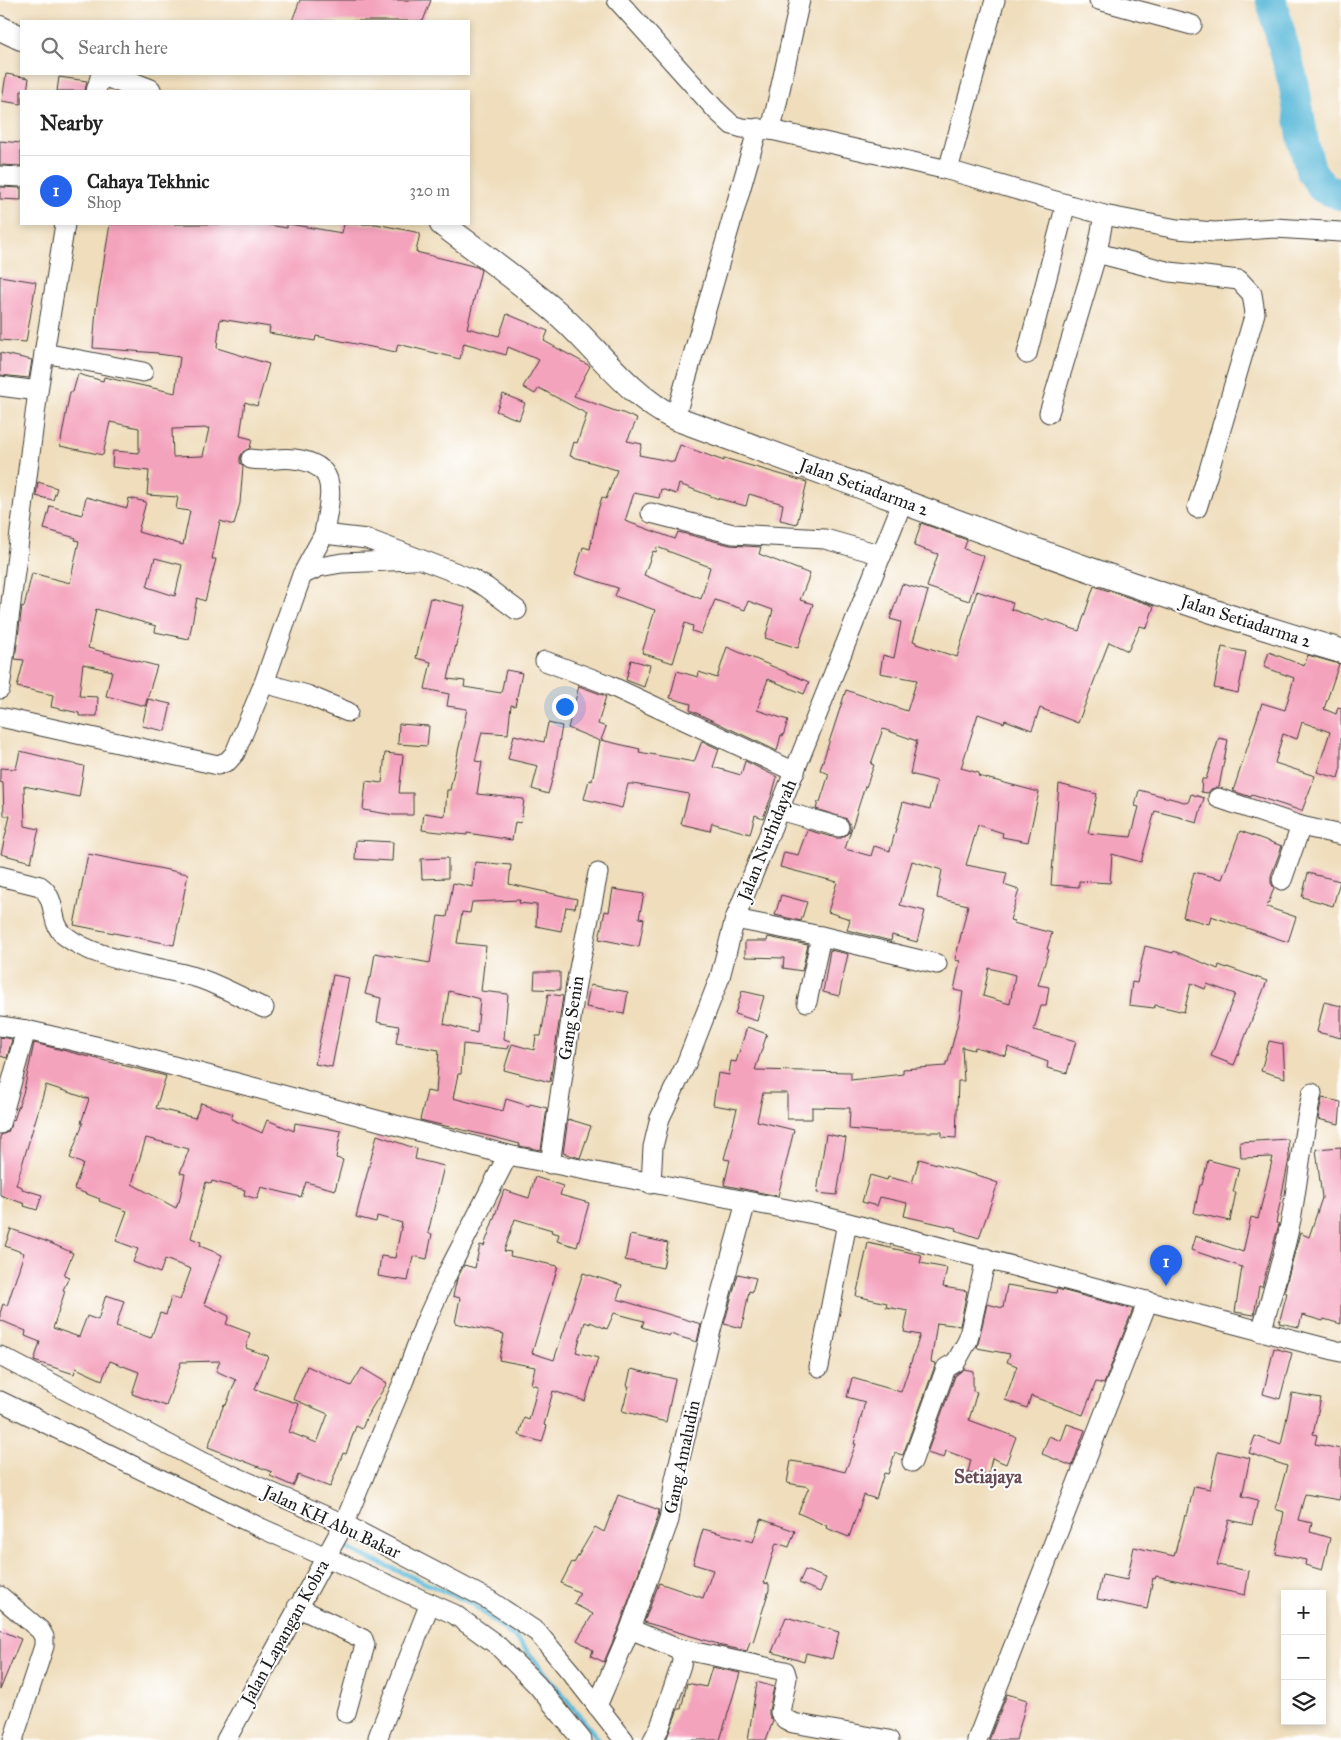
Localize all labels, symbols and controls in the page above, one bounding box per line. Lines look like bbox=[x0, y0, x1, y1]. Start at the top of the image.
search box bbox=[20, 20, 470, 75]
icon: search bbox=[38, 34, 66, 62]
text: Search here bbox=[78, 36, 168, 59]
text: Nearby bbox=[40, 110, 103, 136]
text: Cahaya Tekhnic bbox=[87, 170, 209, 193]
text: 1 bbox=[53, 181, 59, 200]
text: 320 m bbox=[410, 181, 450, 200]
text: Shop bbox=[87, 193, 121, 212]
street label: Jalan Setiadarma 2 bbox=[794, 453, 932, 522]
street label: Jalan Setiadarma 2 bbox=[1176, 589, 1314, 653]
your location bbox=[552, 694, 578, 720]
street label: Jalan Nurhidayah bbox=[732, 776, 802, 906]
street label: Gang Senin bbox=[553, 974, 590, 1062]
pin: 1 bbox=[1150, 1245, 1182, 1286]
street label: Gang Amaludin bbox=[659, 1398, 706, 1516]
district label: Setiajaya bbox=[954, 1465, 1023, 1489]
street label: Jalan KH Abu Bakar bbox=[257, 1480, 404, 1565]
street label: Jalan Lapangan Kobra bbox=[235, 1555, 335, 1710]
map controls bbox=[1281, 1590, 1326, 1725]
button: + bbox=[1281, 1590, 1326, 1635]
button: − bbox=[1281, 1635, 1326, 1680]
button: layers bbox=[1281, 1680, 1326, 1725]

